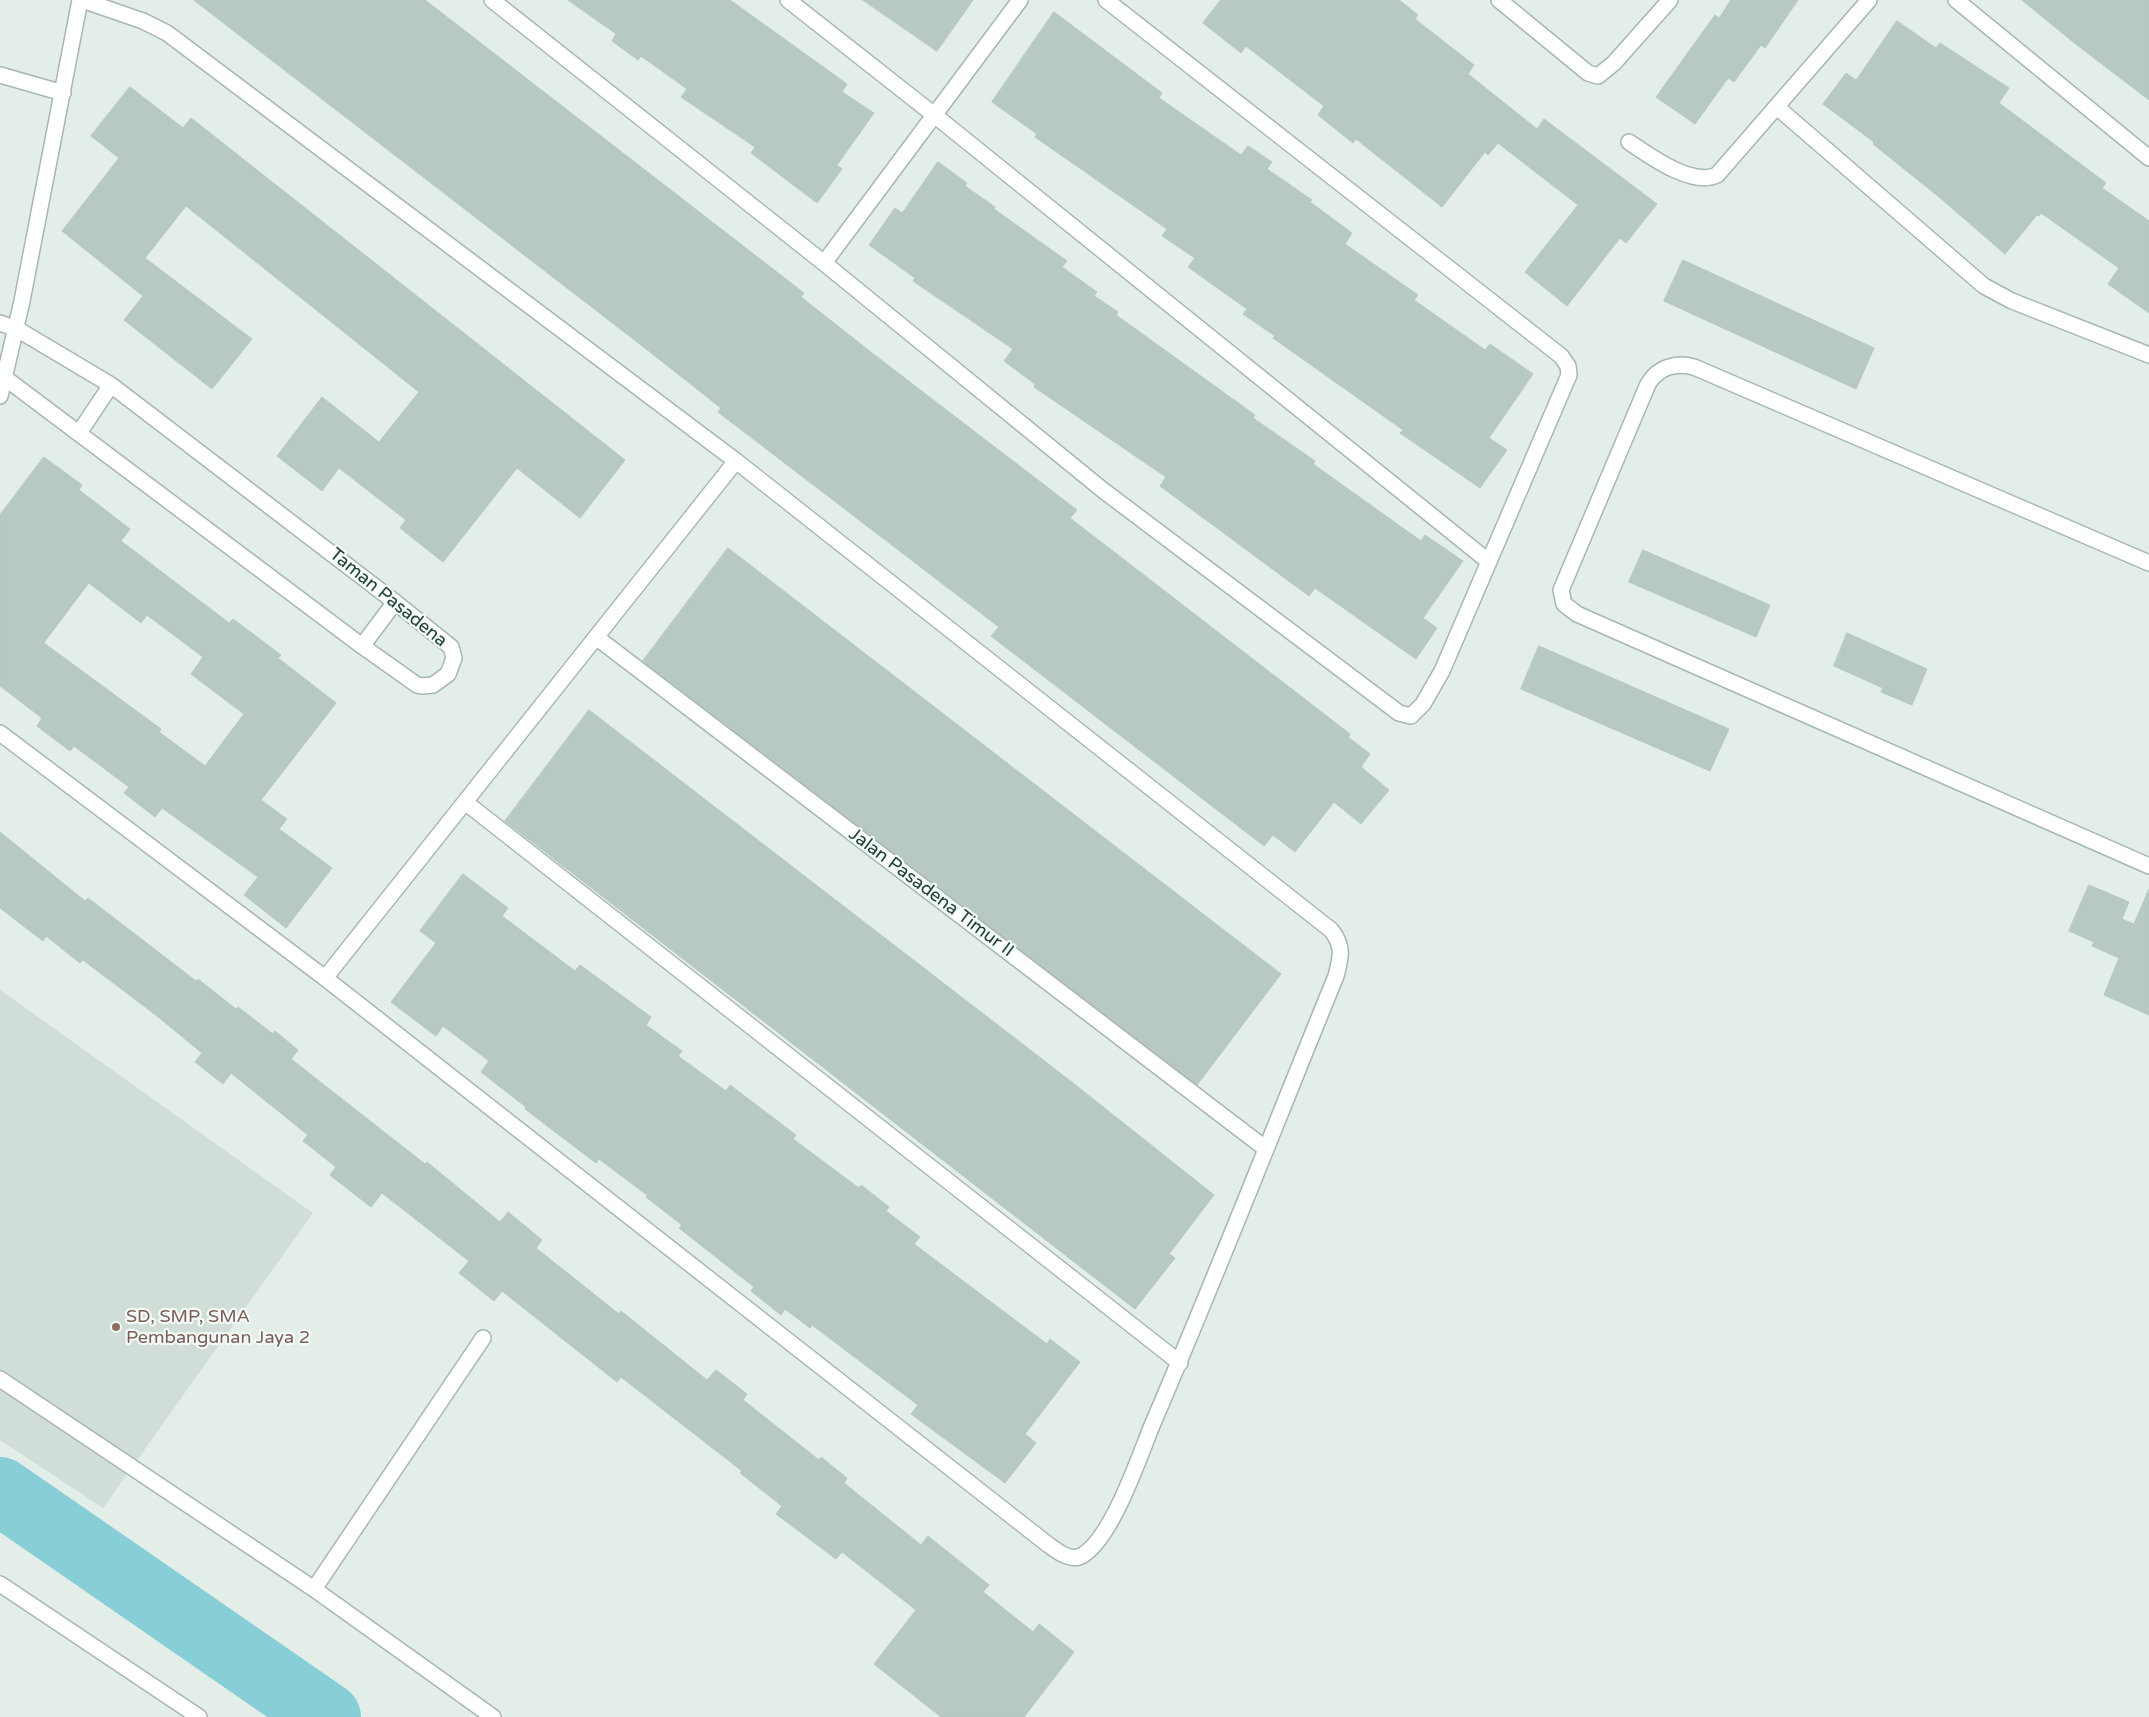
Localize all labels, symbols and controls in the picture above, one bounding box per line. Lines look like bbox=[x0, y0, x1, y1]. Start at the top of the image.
street label: Taman Pasadena bbox=[325, 544, 451, 652]
street label: Jalan Pasadena Timur II bbox=[844, 824, 1018, 962]
place label: SD, SMP, SMA Pembangunan Jaya 2 bbox=[126, 1306, 310, 1348]
marker: SD, SMP, SMA Pembangunan Jaya 2 bbox=[110, 1321, 122, 1333]

